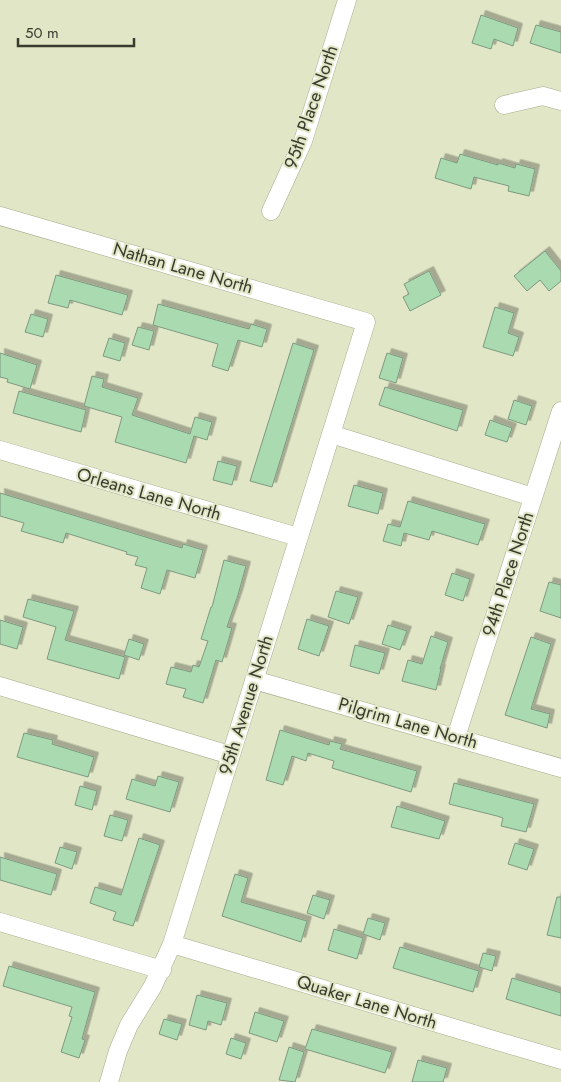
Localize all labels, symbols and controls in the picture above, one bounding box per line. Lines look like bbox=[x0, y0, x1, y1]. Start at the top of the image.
scale bar bbox=[18, 15, 134, 47]
text: 50 m bbox=[25, 22, 59, 44]
street label: 95th Place North bbox=[278, 42, 344, 172]
street label: Nathan Lane North bbox=[110, 236, 256, 300]
street label: Orleans Lane North bbox=[74, 461, 224, 527]
street label: 94th Place North bbox=[476, 508, 540, 640]
street label: 95th Avenue North bbox=[212, 632, 280, 778]
street label: Pilgrim Lane North bbox=[335, 691, 481, 755]
street label: Quaker Lane North bbox=[294, 968, 440, 1036]

